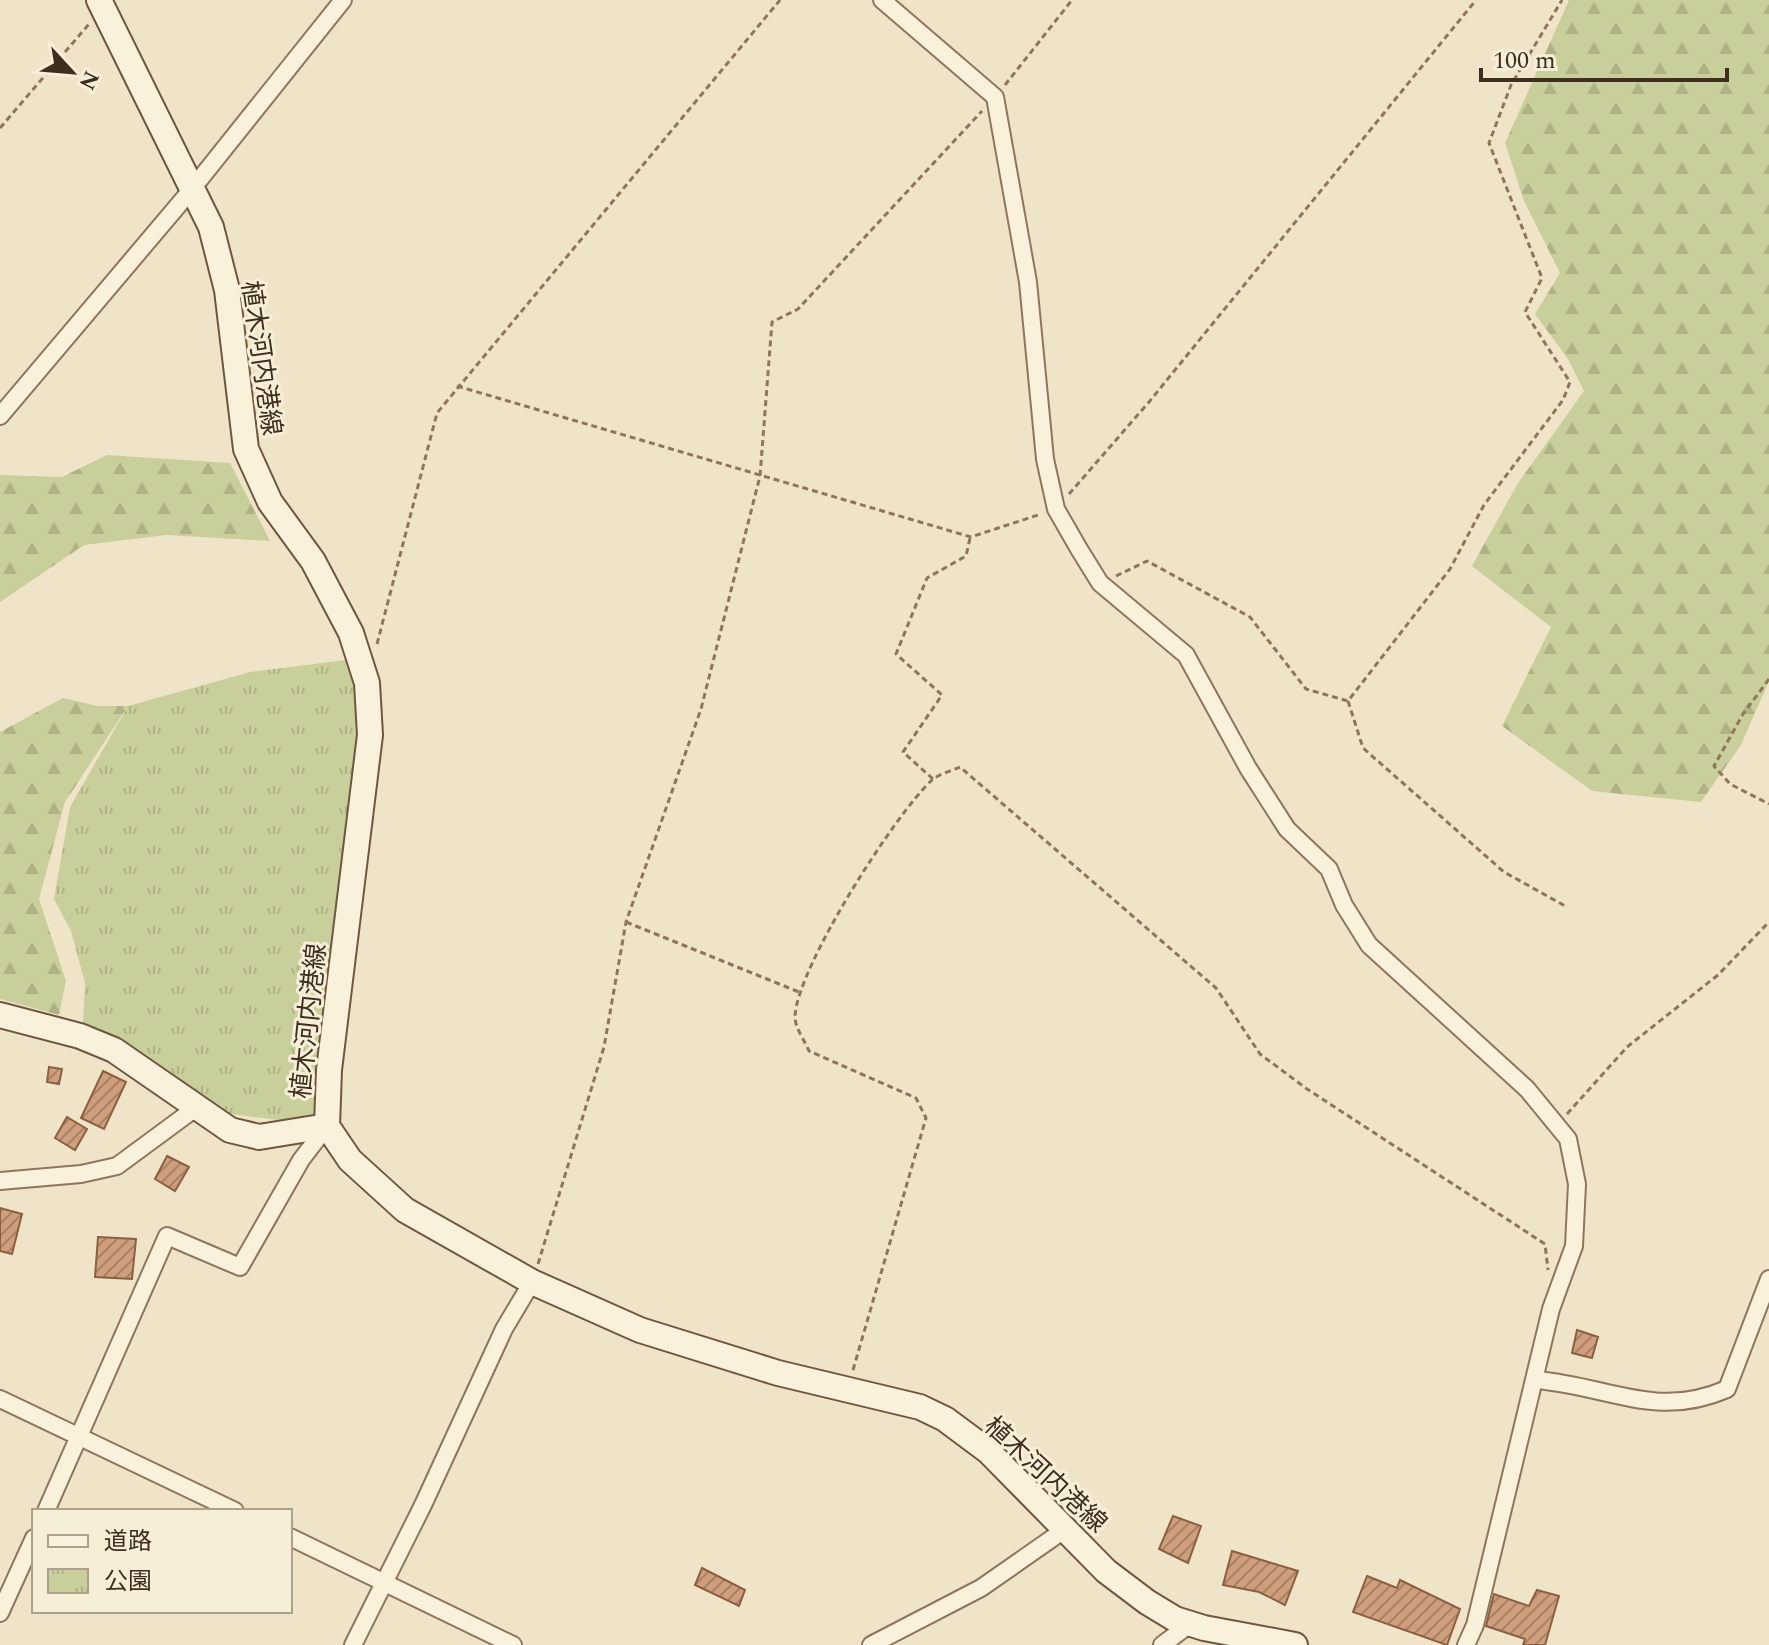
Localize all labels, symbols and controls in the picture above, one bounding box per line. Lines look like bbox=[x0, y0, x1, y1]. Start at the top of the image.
north arrow bbox=[32, 32, 112, 112]
scale bar bbox=[1481, 32, 1727, 82]
text: 100 m bbox=[1493, 43, 1556, 79]
text: N bbox=[70, 65, 107, 95]
street label: 植木河内港線 bbox=[230, 278, 292, 438]
street label: 植木河内港線 bbox=[281, 941, 337, 1101]
street label: 植木河内港線 bbox=[975, 1407, 1116, 1543]
legend bbox=[32, 1509, 292, 1613]
text: 道路 bbox=[104, 1524, 152, 1560]
text: 公園 bbox=[104, 1564, 152, 1600]

